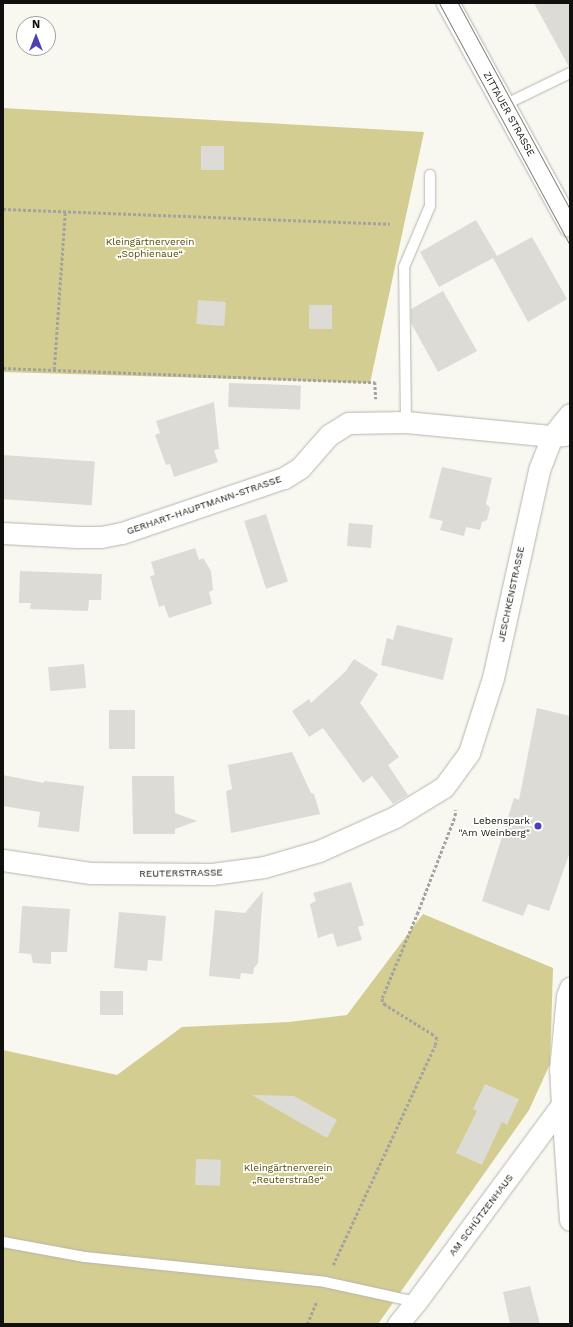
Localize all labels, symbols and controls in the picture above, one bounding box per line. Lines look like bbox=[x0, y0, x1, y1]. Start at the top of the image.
north arrow bbox=[16, 16, 56, 56]
text: N bbox=[32, 18, 40, 31]
street label: ZITTAUER STRASSE bbox=[481, 70, 537, 158]
park label: Kleingärtnerverein „Sophienaue“ bbox=[106, 235, 194, 258]
street label: GERHART-HAUPTMANN-STRASSE bbox=[125, 473, 283, 537]
street label: JESCHKENSTRASSE bbox=[495, 545, 527, 643]
place label: Lebenspark "Am Weinberg" bbox=[458, 814, 530, 838]
marker: Lebenspark "Am Weinberg" bbox=[533, 821, 543, 831]
street label: REUTERSTRASSE bbox=[139, 866, 223, 880]
park label: Kleingärtnerverein „Reuterstraße“ bbox=[244, 1161, 332, 1184]
street label: AM SCHÜTZENHAUS bbox=[446, 1172, 516, 1258]

